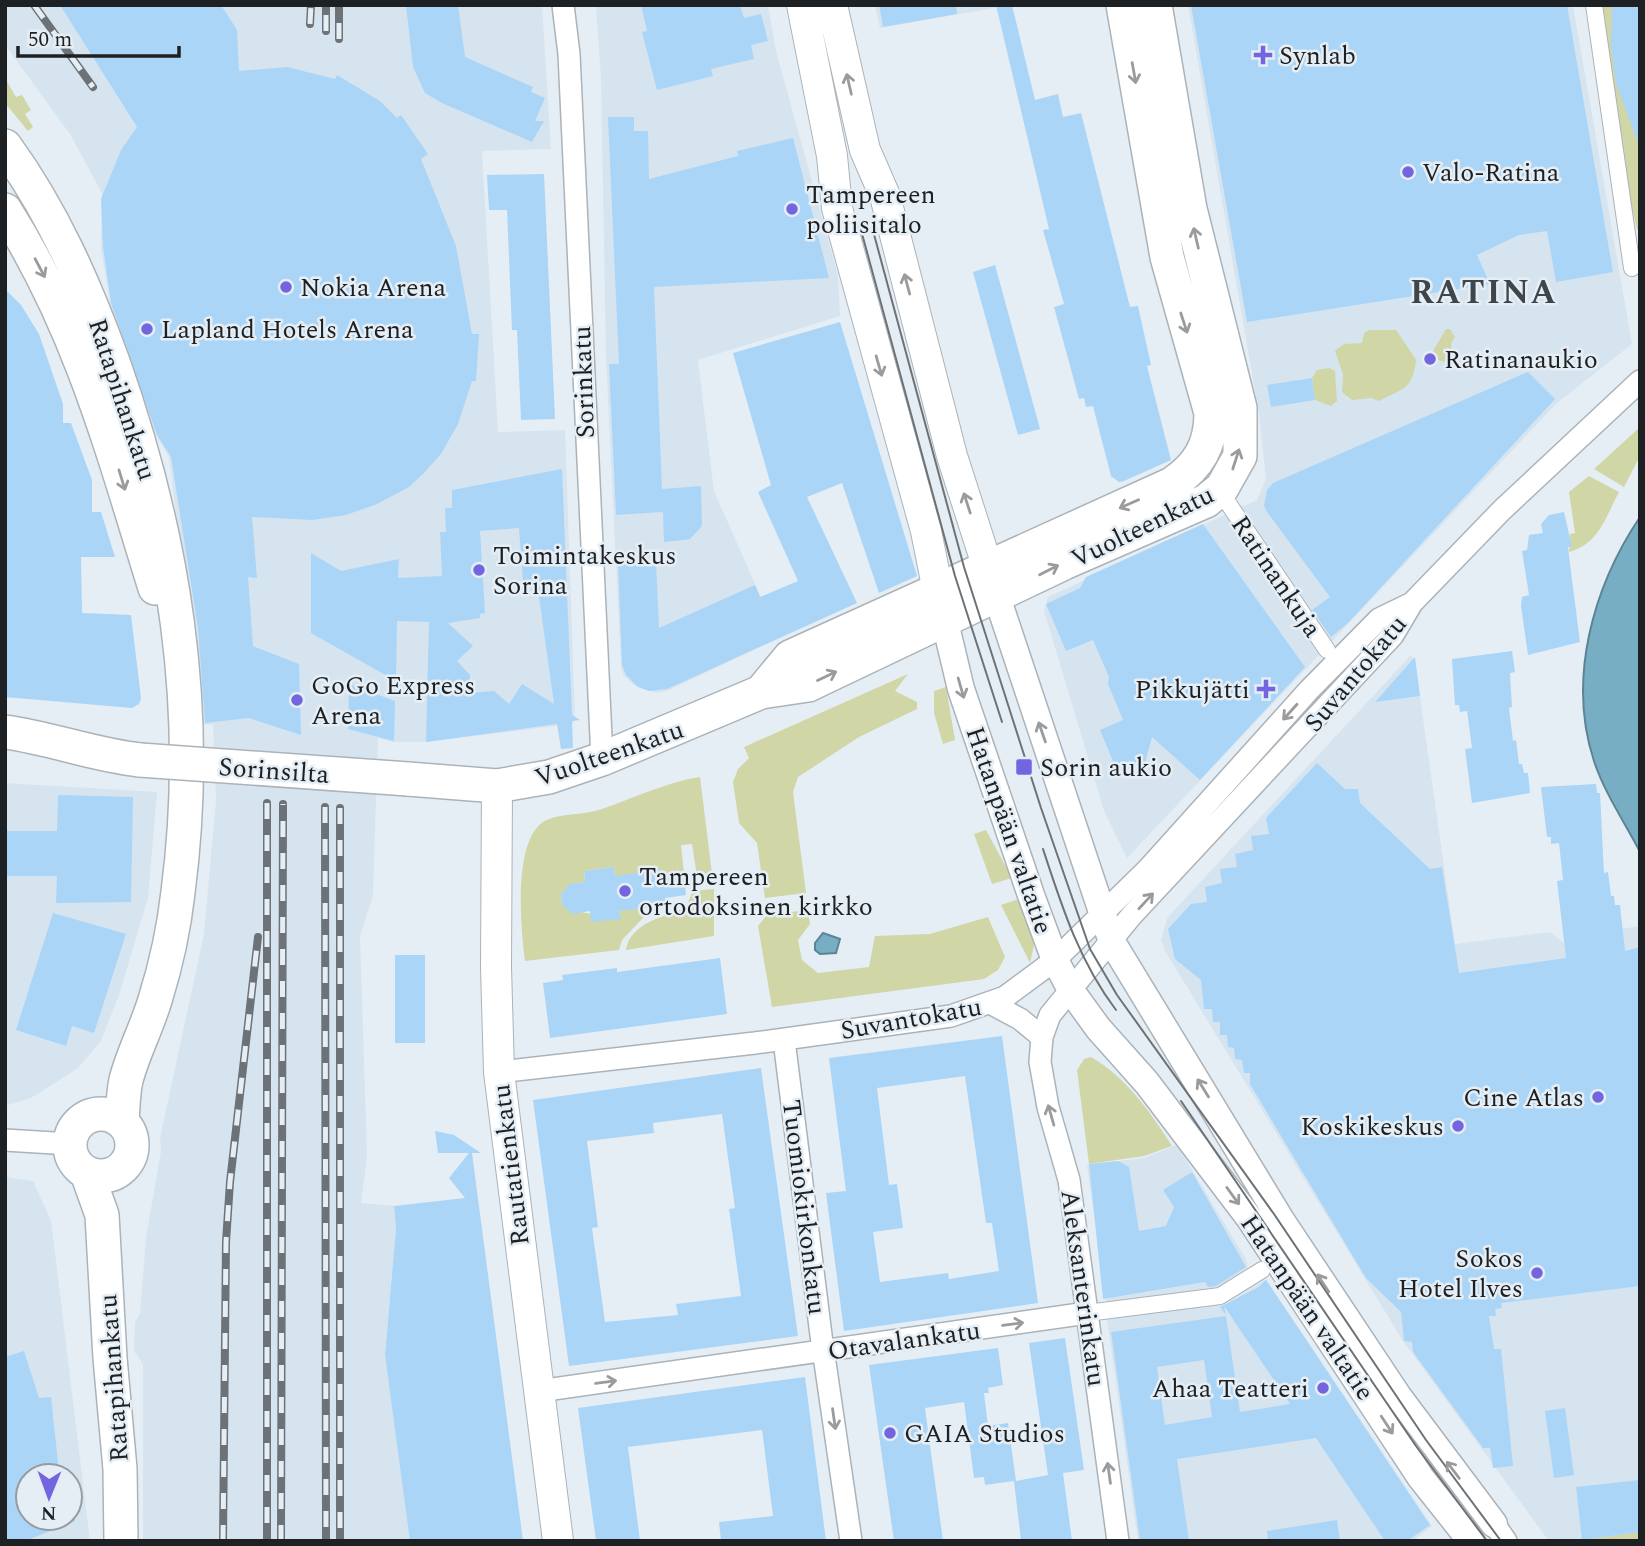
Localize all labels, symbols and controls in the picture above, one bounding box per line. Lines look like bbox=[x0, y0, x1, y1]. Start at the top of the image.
scale bar bbox=[18, 14, 178, 58]
text: 50 m bbox=[28, 24, 72, 56]
place label: Synlab bbox=[1279, 36, 1356, 76]
marker: Synlab bbox=[1253, 45, 1273, 65]
one-way arrow bbox=[1128, 61, 1141, 84]
one-way arrow bbox=[842, 73, 855, 95]
place label: Valo-Ratina bbox=[1422, 153, 1560, 193]
marker: Valo-Ratina bbox=[1400, 164, 1416, 180]
place label: Tampereen poliisitalo bbox=[806, 175, 936, 245]
marker: Tampereen poliisitalo bbox=[784, 201, 800, 217]
one-way arrow bbox=[1189, 227, 1203, 250]
one-way arrow bbox=[34, 257, 48, 278]
place label: Nokia Arena bbox=[300, 268, 447, 308]
district label: RATINA bbox=[1410, 268, 1558, 318]
one-way arrow bbox=[900, 273, 913, 295]
marker: Nokia Arena bbox=[278, 279, 294, 295]
place label: Lapland Hotels Arena bbox=[161, 310, 414, 350]
one-way arrow bbox=[1179, 312, 1191, 334]
street label: Ratapihankatu bbox=[77, 313, 167, 486]
marker: Lapland Hotels Arena bbox=[139, 321, 155, 337]
street label: Sorinkatu bbox=[562, 325, 606, 439]
place label: Ratinanaukio bbox=[1444, 340, 1598, 380]
marker: Ratinanaukio bbox=[1422, 351, 1438, 367]
one-way arrow bbox=[873, 355, 886, 377]
one-way arrow bbox=[1231, 449, 1244, 471]
one-way arrow bbox=[116, 469, 129, 491]
street label: Vuolteenkatu bbox=[1064, 475, 1221, 579]
one-way arrow bbox=[960, 492, 973, 514]
one-way arrow bbox=[1118, 498, 1140, 511]
street label: Ratinankuja bbox=[1220, 507, 1332, 646]
place label: Toimintakeskus Sorina bbox=[493, 536, 677, 606]
marker: Toimintakeskus Sorina bbox=[471, 562, 487, 578]
one-way arrow bbox=[1038, 563, 1059, 577]
street label: Suvantokatu bbox=[1295, 606, 1417, 741]
place label: GoGo Express Arena bbox=[311, 666, 475, 736]
one-way arrow bbox=[816, 669, 837, 682]
place label: Pikkujätti bbox=[1135, 670, 1250, 710]
one-way arrow bbox=[956, 677, 969, 699]
marker: Pikkujätti bbox=[1256, 679, 1276, 699]
marker: GoGo Express Arena bbox=[289, 692, 305, 708]
one-way arrow bbox=[1281, 703, 1298, 720]
street label: Vuolteenkatu bbox=[529, 710, 689, 798]
street label: Hatanpään valtatie bbox=[955, 721, 1063, 940]
one-way arrow bbox=[1035, 721, 1048, 743]
street label: Sorinsilta bbox=[217, 747, 331, 795]
place label: Sorin aukio bbox=[1040, 748, 1172, 788]
marker: Sorin aukio bbox=[1014, 757, 1034, 777]
place label: Tampereen ortodoksinen kirkko bbox=[639, 857, 873, 927]
marker: Tampereen ortodoksinen kirkko bbox=[617, 883, 633, 899]
one-way arrow bbox=[1137, 893, 1154, 910]
street label: Suvantokatu bbox=[837, 987, 985, 1051]
place label: Cine Atlas bbox=[1463, 1078, 1584, 1118]
one-way arrow bbox=[1195, 1079, 1210, 1098]
street label: Rautatienkatu bbox=[481, 1082, 541, 1248]
marker: Cine Atlas bbox=[1590, 1089, 1606, 1105]
street label: Tuomiokirkonkatu bbox=[771, 1097, 837, 1317]
one-way arrow bbox=[1043, 1104, 1056, 1126]
place label: Koskikeskus bbox=[1301, 1107, 1444, 1147]
marker: Koskikeskus bbox=[1450, 1118, 1466, 1134]
one-way arrow bbox=[1225, 1186, 1240, 1204]
street label: Aleksanterinkatu bbox=[1049, 1187, 1117, 1389]
street label: Hatanpään valtatie bbox=[1230, 1206, 1385, 1409]
place label: Sokos Hotel Ilves bbox=[1398, 1239, 1523, 1309]
marker: Sokos Hotel Ilves bbox=[1529, 1265, 1545, 1281]
one-way arrow bbox=[1316, 1274, 1330, 1293]
street label: Ratapihankatu bbox=[88, 1293, 140, 1463]
street label: Otavalankatu bbox=[825, 1310, 983, 1372]
one-way arrow bbox=[1002, 1317, 1024, 1330]
place label: Ahaa Teatteri bbox=[1152, 1369, 1309, 1409]
one-way arrow bbox=[595, 1375, 617, 1388]
marker: Ahaa Teatteri bbox=[1315, 1380, 1331, 1396]
one-way arrow bbox=[828, 1407, 841, 1430]
place label: GAIA Studios bbox=[904, 1414, 1065, 1454]
one-way arrow bbox=[1379, 1415, 1394, 1434]
marker: GAIA Studios bbox=[882, 1425, 898, 1441]
one-way arrow bbox=[1445, 1461, 1460, 1479]
north arrow bbox=[14, 1462, 84, 1532]
one-way arrow bbox=[1102, 1462, 1115, 1485]
text: N bbox=[41, 1498, 57, 1527]

